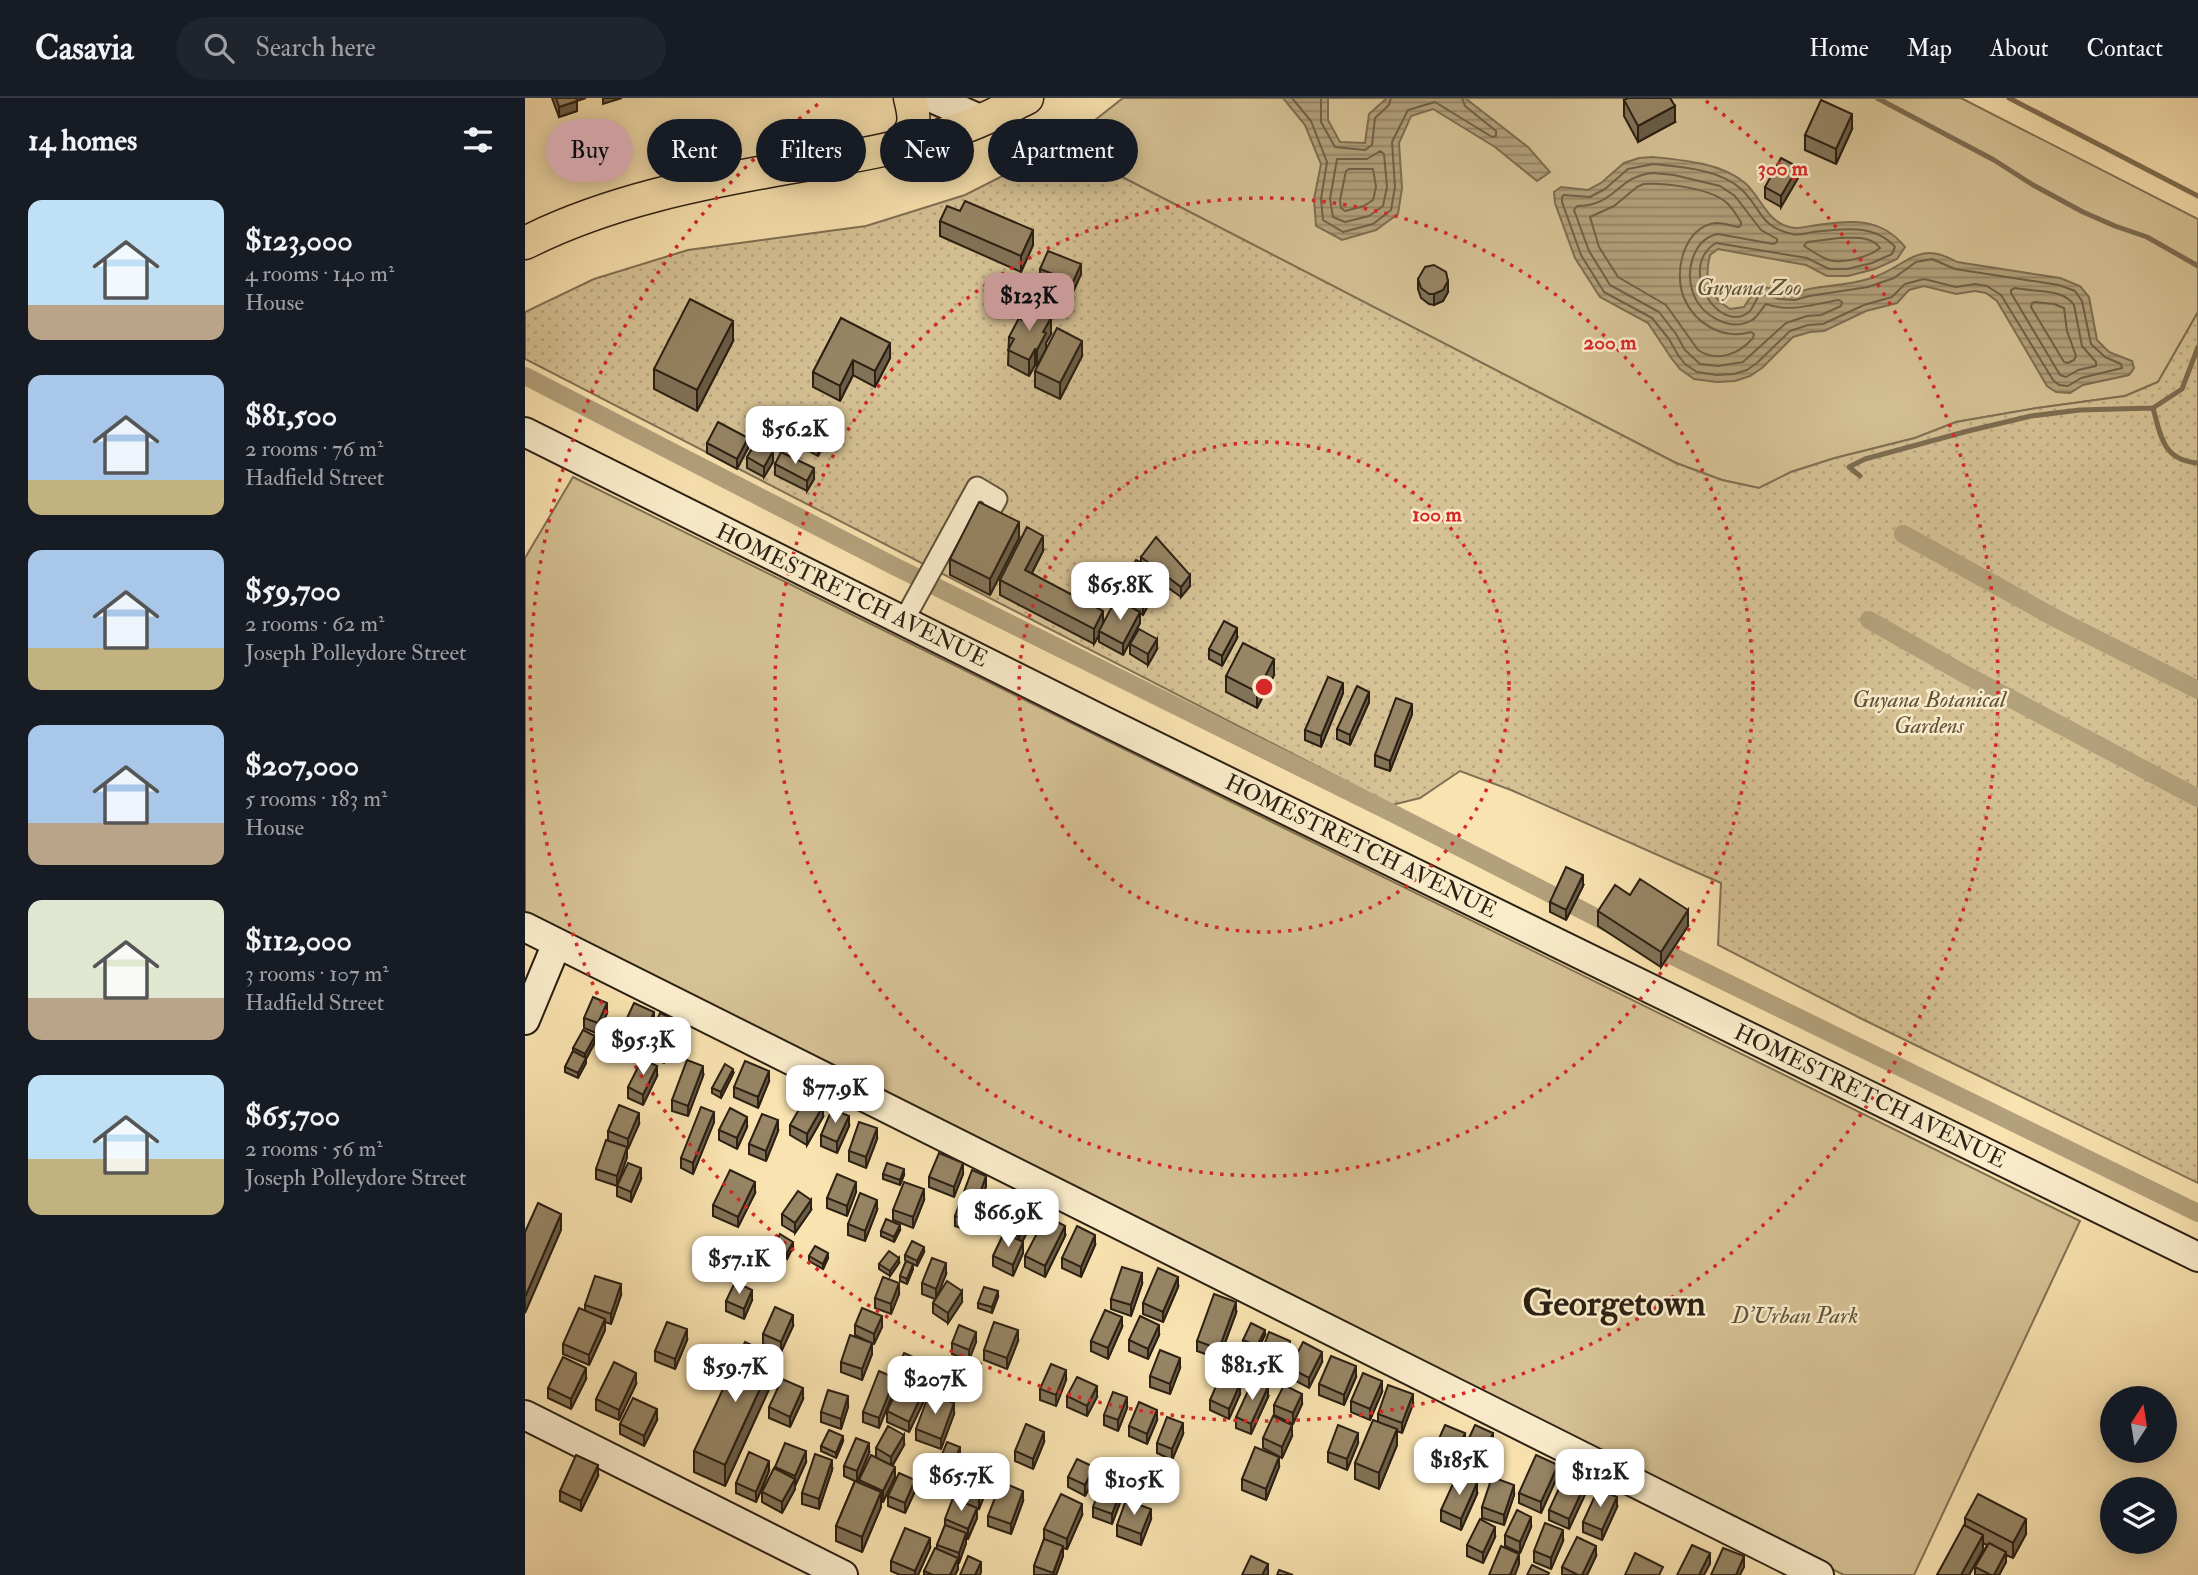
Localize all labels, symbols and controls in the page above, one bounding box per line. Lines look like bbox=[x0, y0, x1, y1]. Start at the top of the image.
search box bbox=[176, 17, 666, 80]
text: Casavia bbox=[35, 28, 134, 69]
icon: search bbox=[200, 29, 238, 67]
text: Search here bbox=[256, 32, 376, 64]
text: Home bbox=[1809, 33, 1869, 64]
text: Map bbox=[1907, 33, 1952, 64]
text: About bbox=[1990, 33, 2049, 64]
text: Contact bbox=[2087, 33, 2163, 64]
chip: Buy bbox=[546, 119, 633, 182]
chip: Rent bbox=[647, 119, 742, 182]
chip: Filters bbox=[756, 119, 866, 182]
chip: New bbox=[880, 119, 974, 182]
chip: Apartment bbox=[988, 119, 1138, 182]
icon: filters bbox=[459, 121, 497, 159]
text: 14 homes bbox=[28, 122, 137, 159]
text: 300 m bbox=[1758, 155, 1809, 182]
text: $123,000 bbox=[245, 222, 353, 259]
icon: home bbox=[84, 228, 168, 312]
text: 4 rooms · 140 m² bbox=[245, 259, 394, 288]
park label: Guyana Zoo bbox=[1697, 273, 1801, 302]
pin: $123K bbox=[980, 274, 1078, 333]
text: $123K bbox=[1000, 281, 1058, 310]
text: House bbox=[245, 288, 304, 317]
text: 200 m bbox=[1584, 329, 1637, 356]
text: $81,500 bbox=[245, 397, 337, 434]
icon: home bbox=[84, 403, 168, 487]
pin: $56.2K bbox=[738, 406, 852, 466]
text: $56.2K bbox=[762, 414, 828, 443]
text: 2 rooms · 76 m² bbox=[245, 434, 383, 463]
text: Hadfield Street bbox=[245, 463, 384, 492]
text: 100 m bbox=[1412, 501, 1463, 528]
street label: HOMESTRETCH AVENUE bbox=[711, 516, 993, 674]
pin: $65.8K bbox=[1063, 562, 1177, 622]
text: $65.8K bbox=[1087, 570, 1153, 599]
text: $59,700 bbox=[245, 572, 341, 609]
icon: home bbox=[84, 578, 168, 662]
text: 2 rooms · 62 m² bbox=[245, 609, 384, 638]
text: Joseph Polleydore Street bbox=[245, 638, 467, 667]
centre of rings bbox=[1252, 675, 1276, 699]
park label: Guyana Botanical Gardens bbox=[1852, 685, 2007, 740]
text: $207,000 bbox=[245, 747, 359, 784]
icon: home bbox=[84, 753, 168, 837]
street label: HOMESTRETCH AVENUE bbox=[1220, 767, 1502, 925]
text: 5 rooms · 183 m² bbox=[245, 784, 388, 813]
text: House bbox=[245, 813, 304, 842]
text: $112,000 bbox=[245, 922, 352, 959]
icon: home bbox=[84, 928, 168, 1012]
text: 3 rooms · 107 m² bbox=[245, 959, 389, 988]
text: Hadfield Street bbox=[245, 988, 384, 1017]
street label: HOMESTRETCH AVENUE bbox=[1729, 1017, 2011, 1175]
pin: $95.3K bbox=[586, 1018, 700, 1077]
text: $95.3K bbox=[611, 1025, 675, 1054]
pin: $77.9K bbox=[778, 1066, 892, 1125]
text: $77.9K bbox=[802, 1073, 868, 1102]
text: $65,700 bbox=[245, 1097, 340, 1134]
icon: home bbox=[84, 1103, 168, 1187]
text: 2 rooms · 56 m² bbox=[245, 1134, 383, 1163]
text: Joseph Polleydore Street bbox=[245, 1163, 467, 1192]
pin: $66.9K bbox=[951, 1190, 1065, 1249]
text: $66.9K bbox=[974, 1197, 1042, 1226]
pin: $57.1K bbox=[682, 1236, 796, 1296]
text: $57.1K bbox=[708, 1244, 770, 1273]
district label: Georgetown bbox=[1522, 1280, 1706, 1327]
park label: D'Urban Park bbox=[1731, 1301, 1858, 1330]
pin: $81.5K bbox=[1195, 1342, 1309, 1402]
pin: $59.7K bbox=[678, 1344, 792, 1404]
text: $81.5K bbox=[1221, 1350, 1283, 1379]
text: $59.7K bbox=[702, 1352, 768, 1381]
pin: $207K bbox=[886, 1356, 984, 1416]
text: $207K bbox=[903, 1364, 967, 1393]
north arrow bbox=[2100, 1386, 2177, 1463]
map controls bbox=[2100, 1386, 2177, 1554]
pin: $185K bbox=[1410, 1438, 1508, 1497]
text: $185K bbox=[1430, 1445, 1488, 1474]
pin: $112K bbox=[1551, 1450, 1649, 1509]
pin: $65.7K bbox=[904, 1454, 1018, 1513]
text: $112K bbox=[1571, 1457, 1629, 1486]
pin: $105K bbox=[1085, 1458, 1183, 1517]
text: $65.7K bbox=[929, 1461, 993, 1490]
text: $105K bbox=[1104, 1465, 1164, 1494]
button: layers bbox=[2100, 1477, 2177, 1554]

